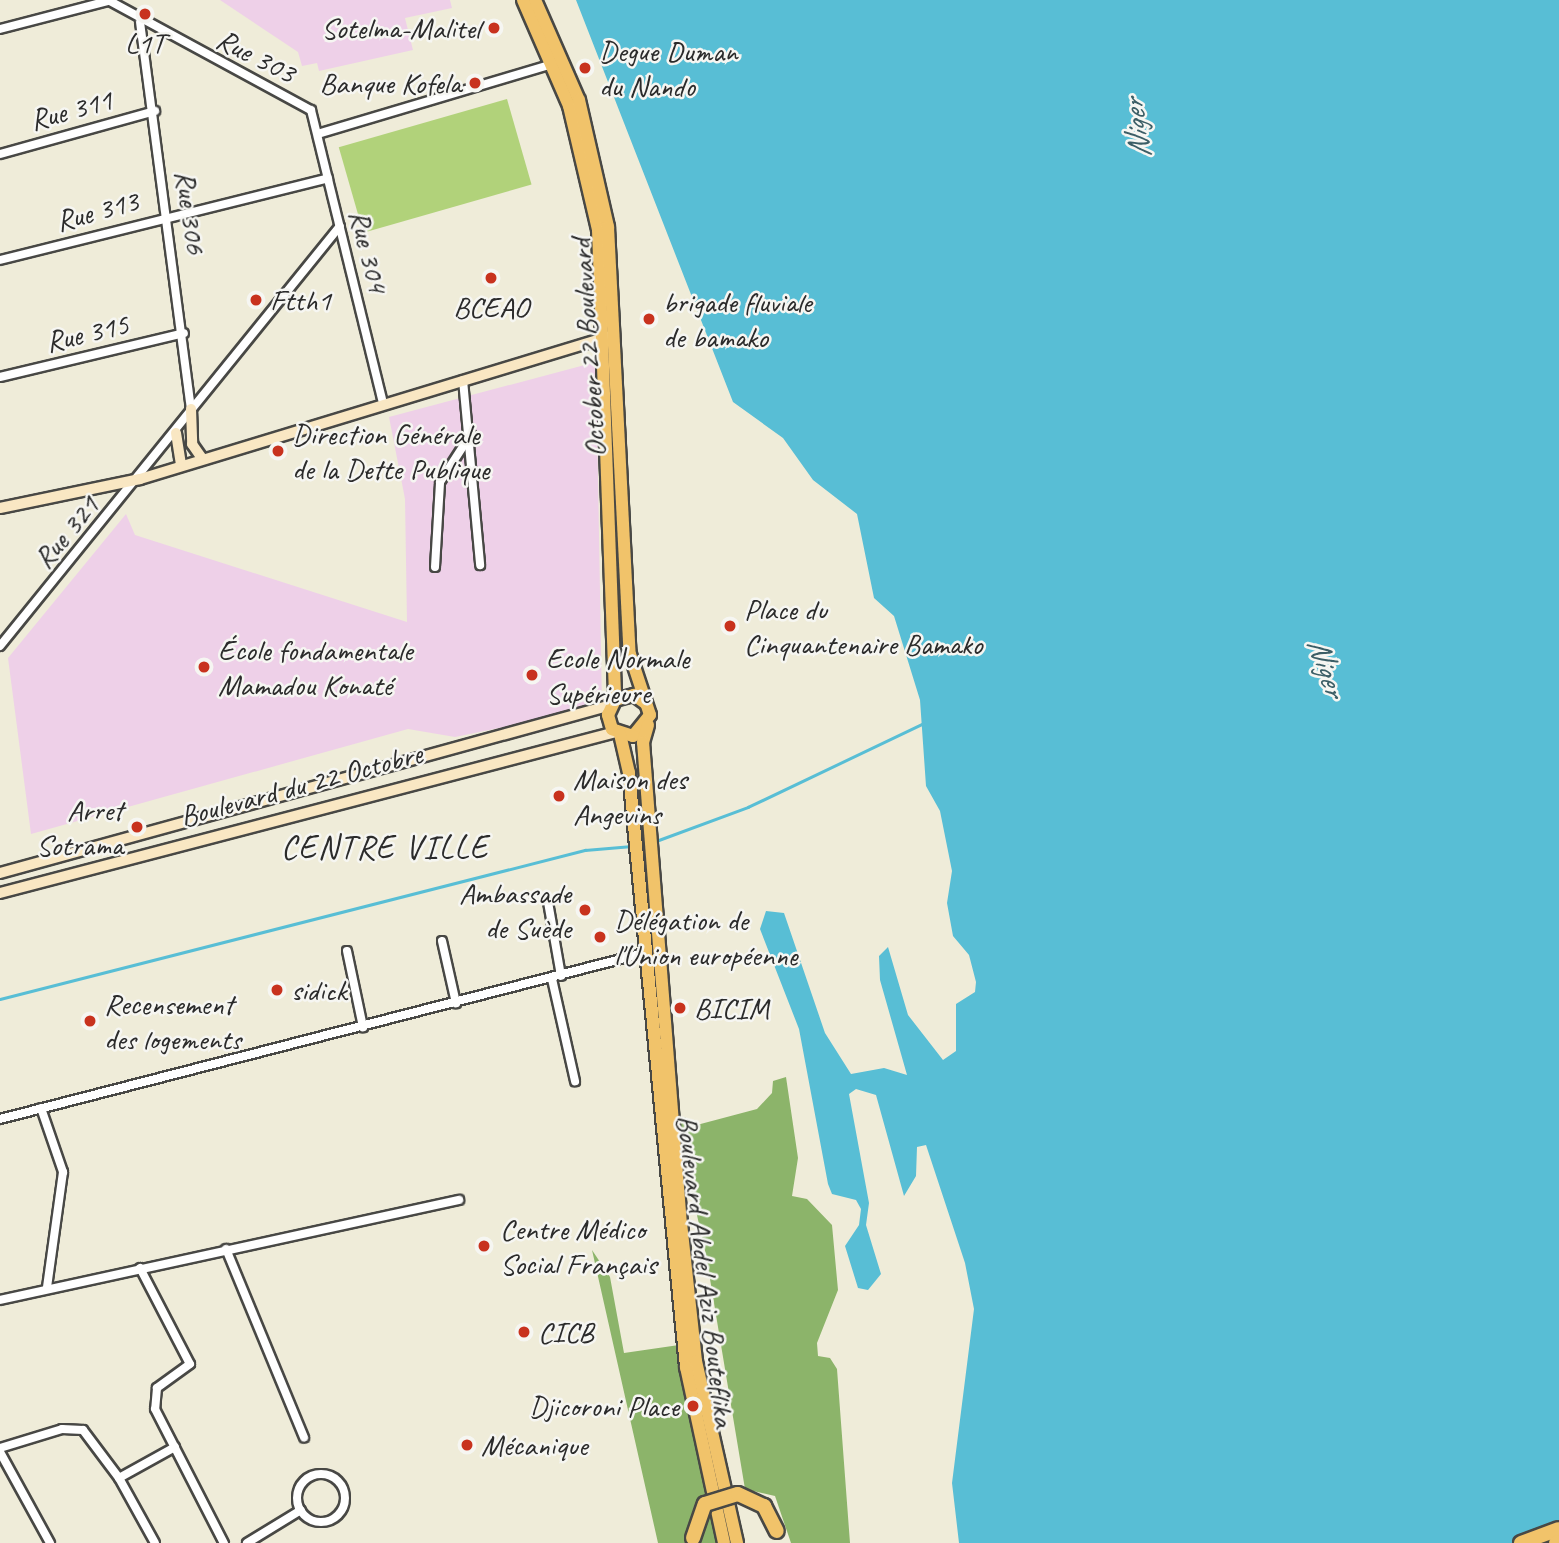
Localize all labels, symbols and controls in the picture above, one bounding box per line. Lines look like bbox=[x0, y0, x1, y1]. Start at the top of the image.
marker: L1T bbox=[137, 6, 153, 22]
place label: Sotelma-Malitel bbox=[321, 10, 480, 46]
marker: Sotelma-Malitel bbox=[486, 20, 502, 36]
street label: Rue 303 bbox=[210, 21, 302, 91]
place label: L1T bbox=[125, 25, 165, 61]
place label: Degue Duman du Nando bbox=[599, 33, 736, 104]
marker: Degue Duman du Nando bbox=[577, 60, 593, 76]
place label: Banque Kofela bbox=[319, 65, 461, 101]
marker: Banque Kofela bbox=[467, 75, 483, 91]
street label: Rue 311 bbox=[26, 82, 116, 138]
water label: Niger bbox=[1114, 97, 1160, 161]
street label: Rue 306 bbox=[167, 168, 215, 256]
street label: Rue 313 bbox=[52, 183, 142, 239]
street label: Rue 304 bbox=[341, 206, 397, 296]
street label: October 22 Boulevard bbox=[562, 238, 614, 458]
marker: BCEAO bbox=[483, 270, 499, 286]
place label: Ftth1 bbox=[270, 282, 331, 318]
place label: brigade fluviale de bamako bbox=[663, 284, 811, 354]
place label: BCEAO bbox=[453, 289, 529, 325]
marker: Ftth1 bbox=[248, 292, 264, 308]
street label: Rue 315 bbox=[42, 306, 132, 360]
marker: brigade fluviale de bamako bbox=[641, 311, 657, 327]
place label: Direction Générale de la Dette Publique bbox=[292, 416, 490, 486]
marker: Direction Générale de la Dette Publique bbox=[270, 443, 286, 459]
street label: Rue 321 bbox=[25, 488, 107, 576]
place label: Place du Cinquantenaire Bamako bbox=[744, 591, 983, 662]
marker: Place du Cinquantenaire Bamako bbox=[722, 618, 738, 634]
place label: École fondamentale Mamadou Konaté bbox=[218, 632, 412, 702]
water label: Niger bbox=[1299, 633, 1353, 701]
place label: Ecole Normale Supérieure bbox=[546, 640, 690, 710]
marker: École fondamentale Mamadou Konaté bbox=[196, 659, 212, 675]
marker: Ecole Normale Supérieure bbox=[524, 667, 540, 683]
street label: Boulevard du 22 Octobre bbox=[176, 735, 426, 835]
place label: Maison des Angevins bbox=[573, 761, 687, 832]
marker: Maison des Angevins bbox=[551, 788, 567, 804]
place label: Arret Sotrama bbox=[36, 792, 123, 862]
marker: Arret Sotrama bbox=[129, 819, 145, 835]
district label: CENTRE VILLE bbox=[284, 828, 486, 868]
place label: Ambassade de Suède bbox=[459, 875, 571, 945]
marker: Ambassade de Suède bbox=[577, 902, 593, 918]
place label: Délégation de l'Union européenne bbox=[614, 902, 797, 972]
marker: Délégation de l'Union européenne bbox=[592, 929, 608, 945]
place label: sidick bbox=[291, 972, 346, 1008]
marker: sidick bbox=[269, 982, 285, 998]
place label: Recensement des logements bbox=[104, 986, 239, 1056]
place label: BICIM bbox=[694, 990, 769, 1026]
marker: BICIM bbox=[672, 1000, 688, 1016]
marker: Recensement des logements bbox=[82, 1013, 98, 1029]
street label: Boulevard Abdel Aziz Bouteflika bbox=[669, 1113, 743, 1429]
place label: Centre Médico Social Français bbox=[500, 1211, 656, 1282]
marker: Centre Médico Social Français bbox=[474, 1236, 494, 1256]
place label: CICB bbox=[538, 1314, 593, 1350]
marker: CICB bbox=[516, 1324, 532, 1340]
place label: Djicoroni Place bbox=[528, 1388, 679, 1424]
marker: Djicoroni Place bbox=[685, 1398, 701, 1414]
place label: Mécanique bbox=[481, 1427, 587, 1463]
marker: Mécanique bbox=[459, 1437, 475, 1453]

